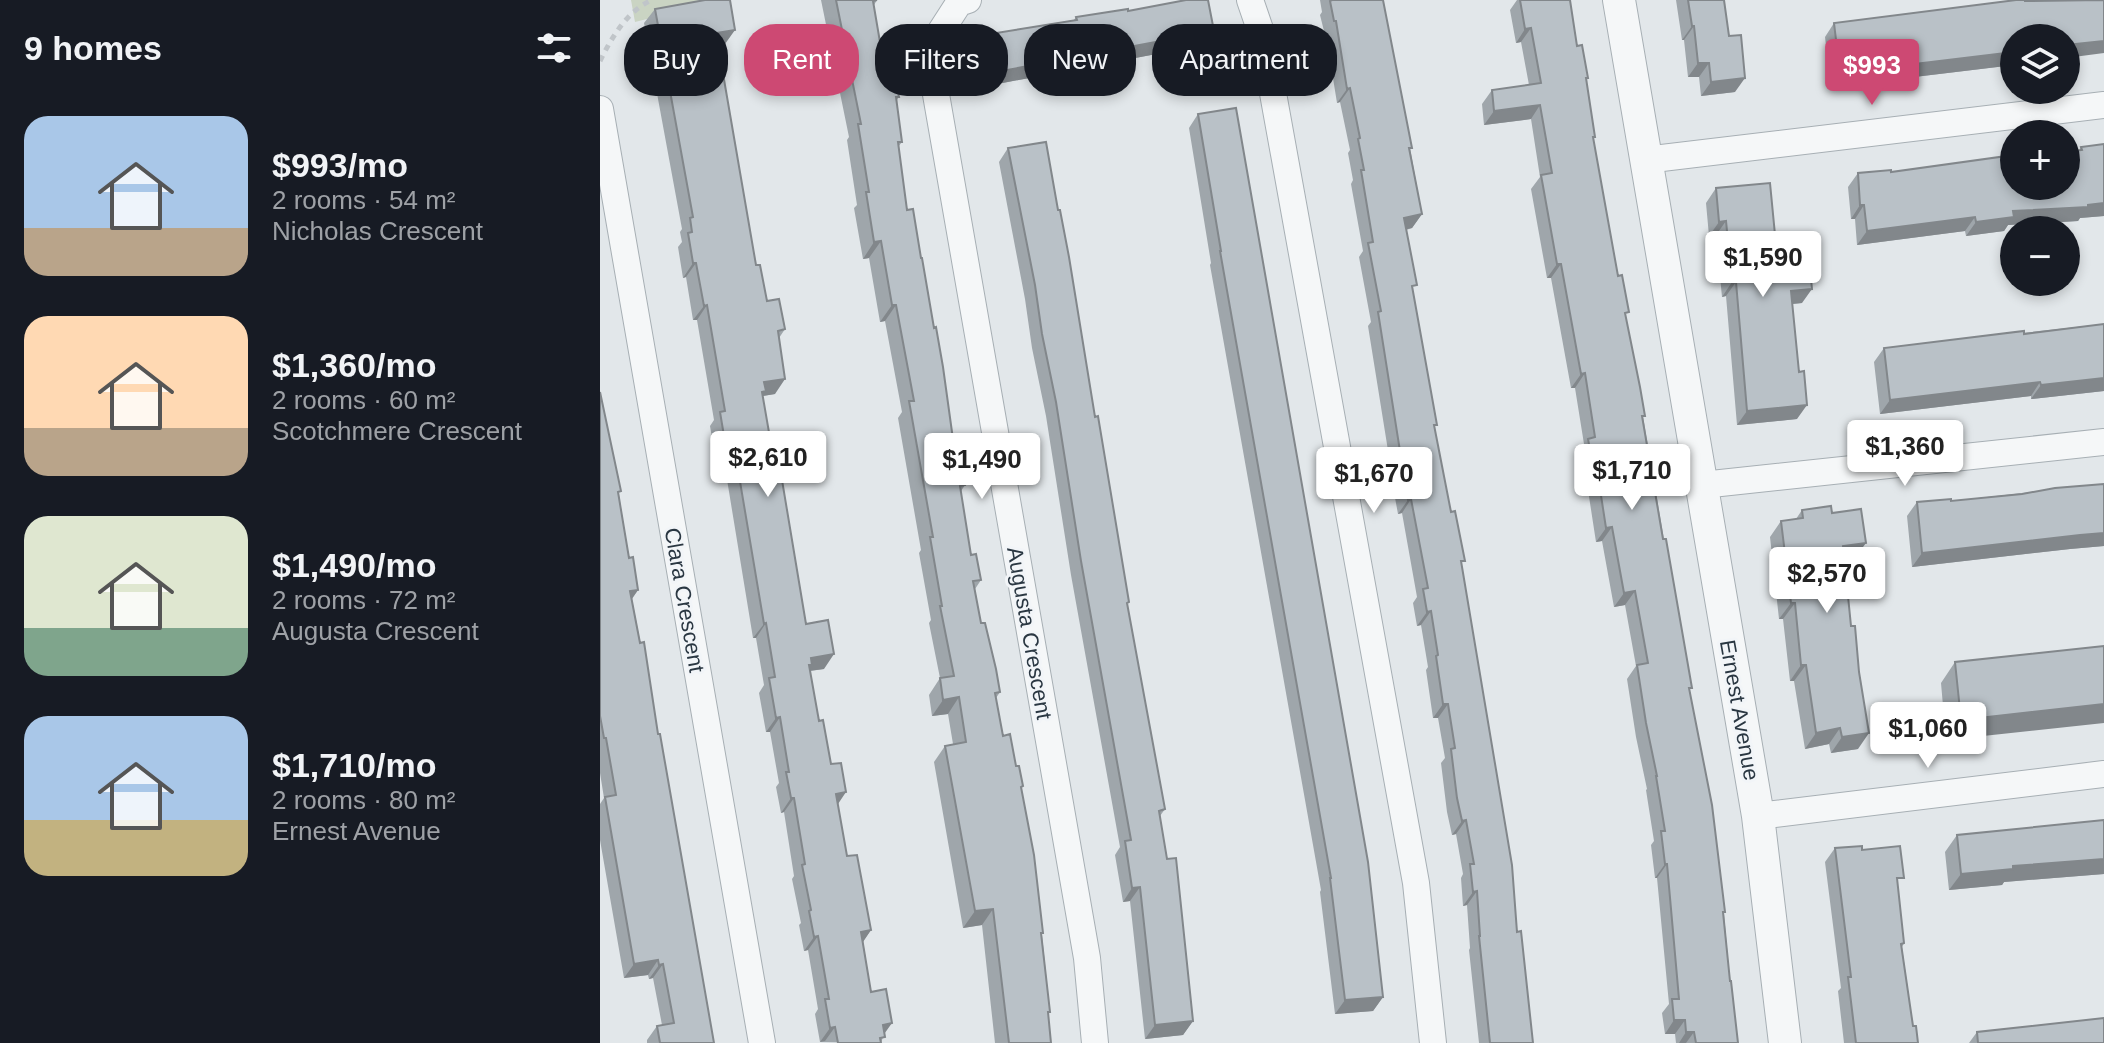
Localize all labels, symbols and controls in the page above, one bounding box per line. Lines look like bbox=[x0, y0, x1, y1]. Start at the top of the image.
chip: Buy bbox=[624, 24, 728, 96]
chip: Rent bbox=[744, 24, 859, 96]
chip: Filters bbox=[875, 24, 1008, 96]
chip: New bbox=[1024, 24, 1136, 96]
chip: Apartment bbox=[1152, 24, 1337, 96]
map controls bbox=[2000, 24, 2080, 296]
button: layers bbox=[2000, 24, 2080, 104]
icon: filters bbox=[532, 26, 576, 70]
text: 9 homes bbox=[24, 29, 162, 67]
pin: $993 bbox=[1825, 39, 1919, 107]
text: $993 bbox=[1843, 50, 1901, 80]
button: + bbox=[2000, 120, 2080, 200]
text: $993/mo bbox=[272, 146, 408, 184]
icon: home bbox=[88, 148, 184, 244]
text: 2 rooms · 54 m² bbox=[272, 185, 456, 215]
text: Nicholas Crescent bbox=[272, 216, 483, 246]
button: − bbox=[2000, 216, 2080, 296]
pin: $1,590 bbox=[1698, 231, 1828, 299]
text: $1,590 bbox=[1723, 242, 1803, 272]
text: $1,360/mo bbox=[272, 346, 436, 384]
icon: home bbox=[88, 348, 184, 444]
text: 2 rooms · 60 m² bbox=[272, 385, 456, 415]
text: Scotchmere Crescent bbox=[272, 416, 522, 446]
pin: $1,360 bbox=[1840, 420, 1970, 488]
pin: $2,610 bbox=[703, 431, 833, 499]
text: $1,360 bbox=[1865, 431, 1945, 461]
pin: $1,490 bbox=[917, 433, 1047, 501]
text: $2,610 bbox=[728, 442, 808, 472]
text: $1,490 bbox=[942, 444, 1022, 474]
pin: $1,710 bbox=[1567, 444, 1697, 512]
pin: $1,670 bbox=[1309, 447, 1439, 515]
text: $1,710 bbox=[1592, 455, 1672, 485]
text: $1,670 bbox=[1334, 458, 1414, 488]
street label: Clara Crescent bbox=[659, 526, 710, 675]
street label: Augusta Crescent bbox=[1002, 545, 1057, 721]
text: $1,490/mo bbox=[272, 546, 436, 584]
pin: $2,570 bbox=[1762, 547, 1892, 615]
icon: home bbox=[88, 548, 184, 644]
text: $2,570 bbox=[1787, 558, 1867, 588]
text: 2 rooms · 72 m² bbox=[272, 585, 456, 615]
text: Augusta Crescent bbox=[272, 616, 479, 646]
street label: Ernest Avenue bbox=[1715, 638, 1764, 783]
pin: $1,060 bbox=[1863, 702, 1993, 770]
text: $1,060 bbox=[1888, 713, 1968, 743]
text: $1,710/mo bbox=[272, 746, 436, 784]
icon: home bbox=[88, 748, 184, 844]
text: 2 rooms · 80 m² bbox=[272, 785, 456, 815]
text: Ernest Avenue bbox=[272, 816, 441, 846]

